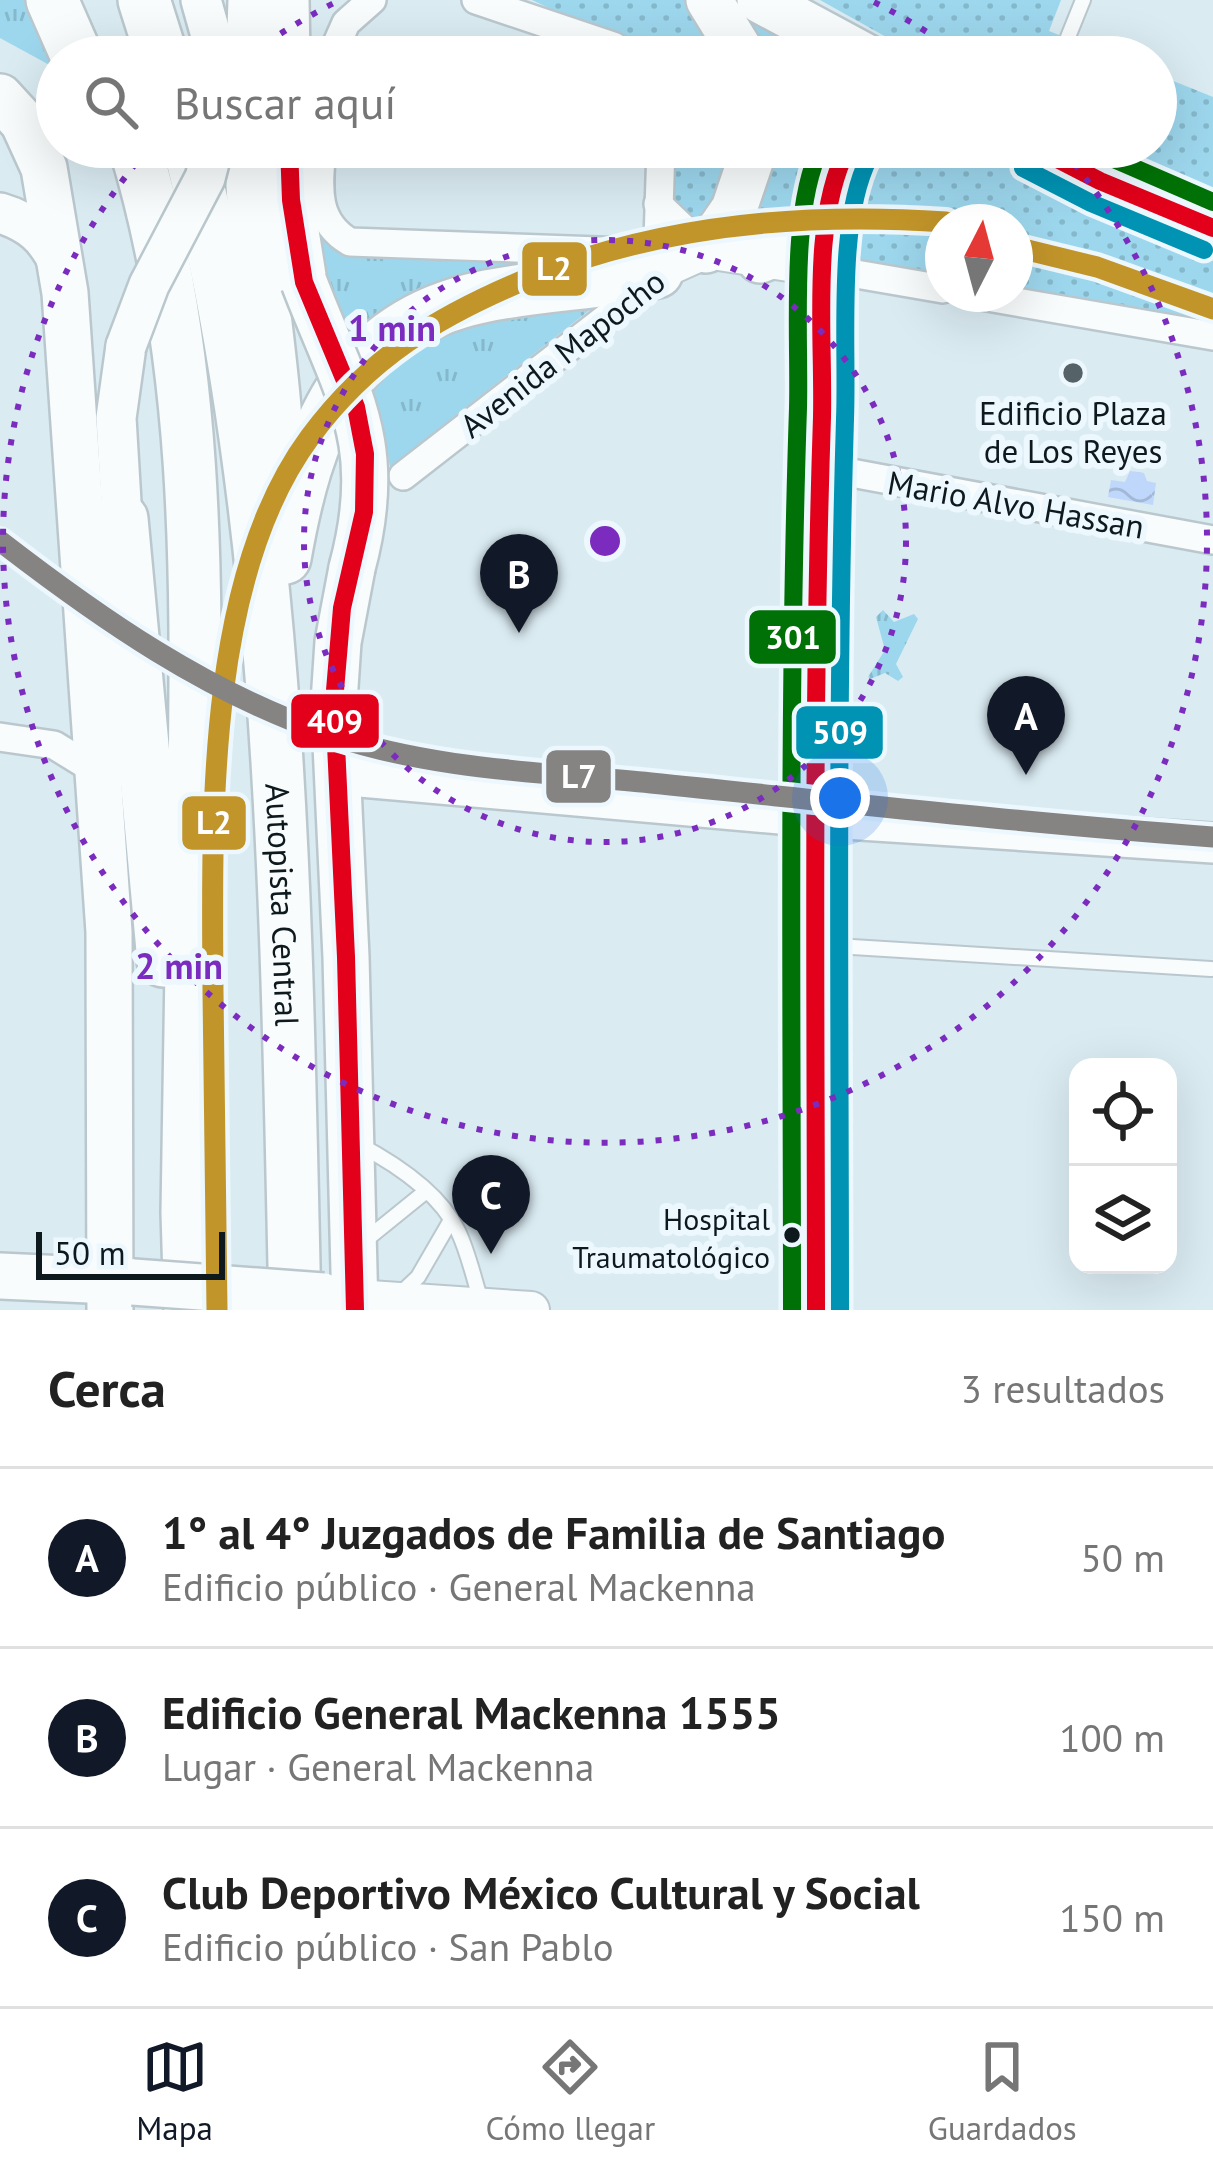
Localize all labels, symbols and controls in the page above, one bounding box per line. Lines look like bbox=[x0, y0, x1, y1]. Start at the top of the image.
search box bbox=[36, 36, 1177, 168]
icon: search bbox=[78, 69, 144, 135]
text: Buscar aquí bbox=[174, 73, 396, 131]
north arrow bbox=[925, 204, 1033, 312]
line badge: L2 bbox=[520, 240, 589, 298]
text: L2 bbox=[536, 246, 572, 289]
street label: Avenida Mapocho bbox=[451, 259, 673, 447]
text: 1 min bbox=[348, 304, 436, 351]
marker: Edificio Plaza de Los Reyes bbox=[1060, 360, 1086, 386]
place label: Edificio Plaza de Los Reyes bbox=[979, 391, 1167, 472]
street label: Mario Alvo Hassan bbox=[884, 460, 1148, 548]
centre of rings bbox=[584, 520, 626, 562]
pin: B bbox=[480, 534, 558, 633]
line badge: 301 bbox=[747, 608, 838, 666]
text: 301 bbox=[765, 615, 821, 658]
pin: A bbox=[987, 676, 1065, 775]
line badge: 409 bbox=[289, 692, 381, 750]
text: 409 bbox=[307, 699, 363, 742]
line badge: 509 bbox=[794, 704, 885, 761]
text: 509 bbox=[812, 710, 868, 753]
line badge: L7 bbox=[544, 748, 613, 805]
text: L7 bbox=[561, 754, 597, 797]
your location bbox=[810, 768, 870, 828]
street label: Autopista Central bbox=[257, 782, 310, 1027]
line badge: L2 bbox=[180, 794, 248, 852]
text: L2 bbox=[196, 800, 232, 843]
text: 2 min bbox=[135, 942, 223, 989]
map controls bbox=[1069, 1058, 1177, 1274]
button: locate bbox=[1069, 1058, 1177, 1166]
pin: C bbox=[452, 1155, 530, 1254]
button: layers bbox=[1069, 1166, 1177, 1274]
place label: Hospital Traumatológico bbox=[572, 1199, 770, 1276]
marker: Hospital Traumatológico bbox=[781, 1224, 803, 1246]
scale bar bbox=[36, 1226, 225, 1279]
text: 50 m bbox=[54, 1231, 126, 1274]
text: Cerca bbox=[48, 1355, 166, 1421]
text: 3 resultados bbox=[961, 1363, 1165, 1414]
text: 1° al 4° Juzgados de Familia de Santiago bbox=[162, 1503, 945, 1561]
text: A bbox=[75, 1532, 99, 1583]
text: 50 m bbox=[1080, 1532, 1165, 1583]
text: Edificio público · General Mackenna bbox=[162, 1561, 756, 1612]
text: Edificio General Mackenna 1555 bbox=[162, 1683, 781, 1741]
text: B bbox=[75, 1712, 99, 1763]
text: 100 m bbox=[1059, 1712, 1165, 1763]
text: Lugar · General Mackenna bbox=[162, 1741, 594, 1792]
text: Club Deportivo México Cultural y Social bbox=[162, 1863, 920, 1921]
text: C bbox=[76, 1892, 98, 1943]
text: 150 m bbox=[1059, 1892, 1165, 1943]
text: Edificio público · San Pablo bbox=[162, 1921, 614, 1972]
tab: Mapa bbox=[136, 2034, 213, 2149]
tab: Cómo llegar bbox=[486, 2034, 655, 2149]
tab: Guardados bbox=[928, 2034, 1077, 2149]

